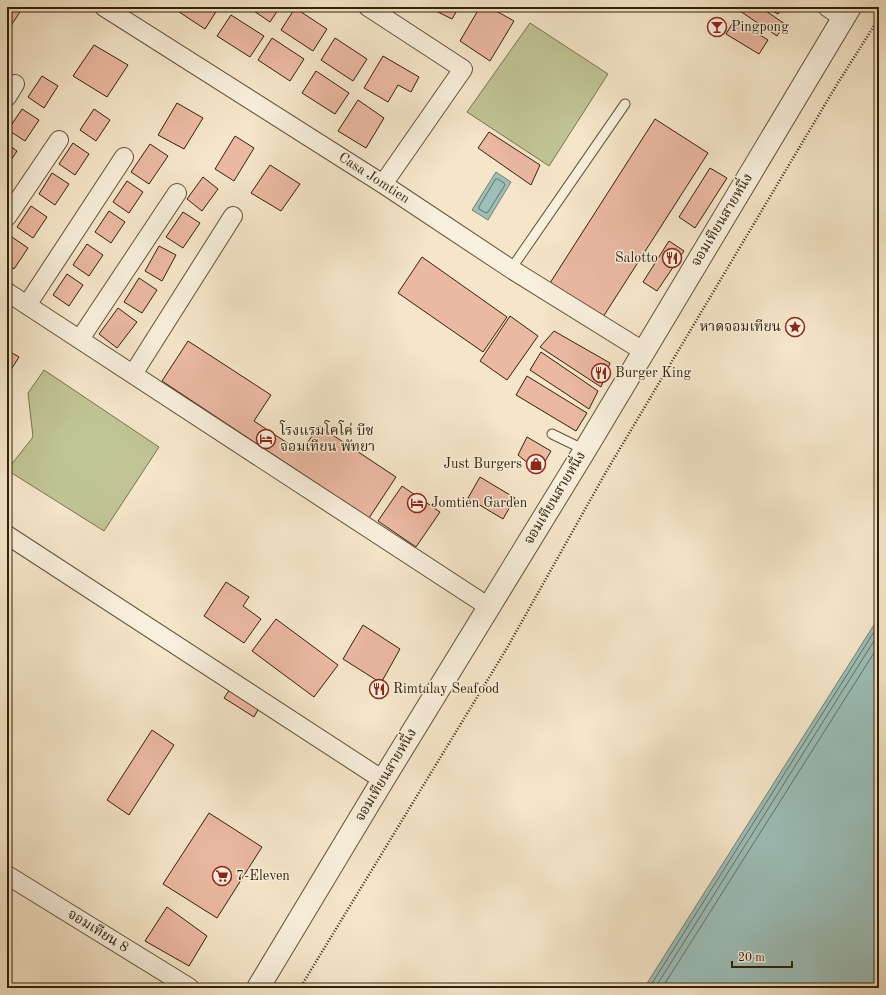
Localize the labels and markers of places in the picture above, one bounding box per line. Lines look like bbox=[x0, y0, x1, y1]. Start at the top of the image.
bar icon: Pingpong bbox=[706, 16, 728, 38]
place label: Pingpong bbox=[731, 20, 789, 34]
restaurant icon: Salotto bbox=[661, 247, 683, 269]
place label: Salotto bbox=[615, 251, 658, 265]
place icon: หาดจอมเทียน bbox=[784, 316, 806, 338]
place label: หาดจอมเทียน bbox=[700, 319, 781, 334]
restaurant icon: Burger King bbox=[590, 362, 612, 384]
place label: Burger King bbox=[615, 366, 691, 380]
place label: โรงแรมโคโค่ บีช จอมเทียน พัทยา bbox=[279, 420, 375, 454]
hotel icon: โรงแรมโคโค่ บีช จอมเทียน พัทยา bbox=[255, 428, 277, 450]
shop icon: Just Burgers bbox=[525, 453, 547, 475]
place label: Just Burgers bbox=[443, 457, 522, 471]
hotel icon: Jomtien Garden bbox=[406, 492, 428, 514]
place label: Jomtien Garden bbox=[431, 496, 528, 510]
restaurant icon: Rimtalay Seafood bbox=[368, 678, 390, 700]
place label: Rimtalay Seafood bbox=[393, 682, 499, 696]
supermarket icon: 7-Eleven bbox=[211, 865, 233, 887]
place label: 7-Eleven bbox=[236, 869, 290, 883]

